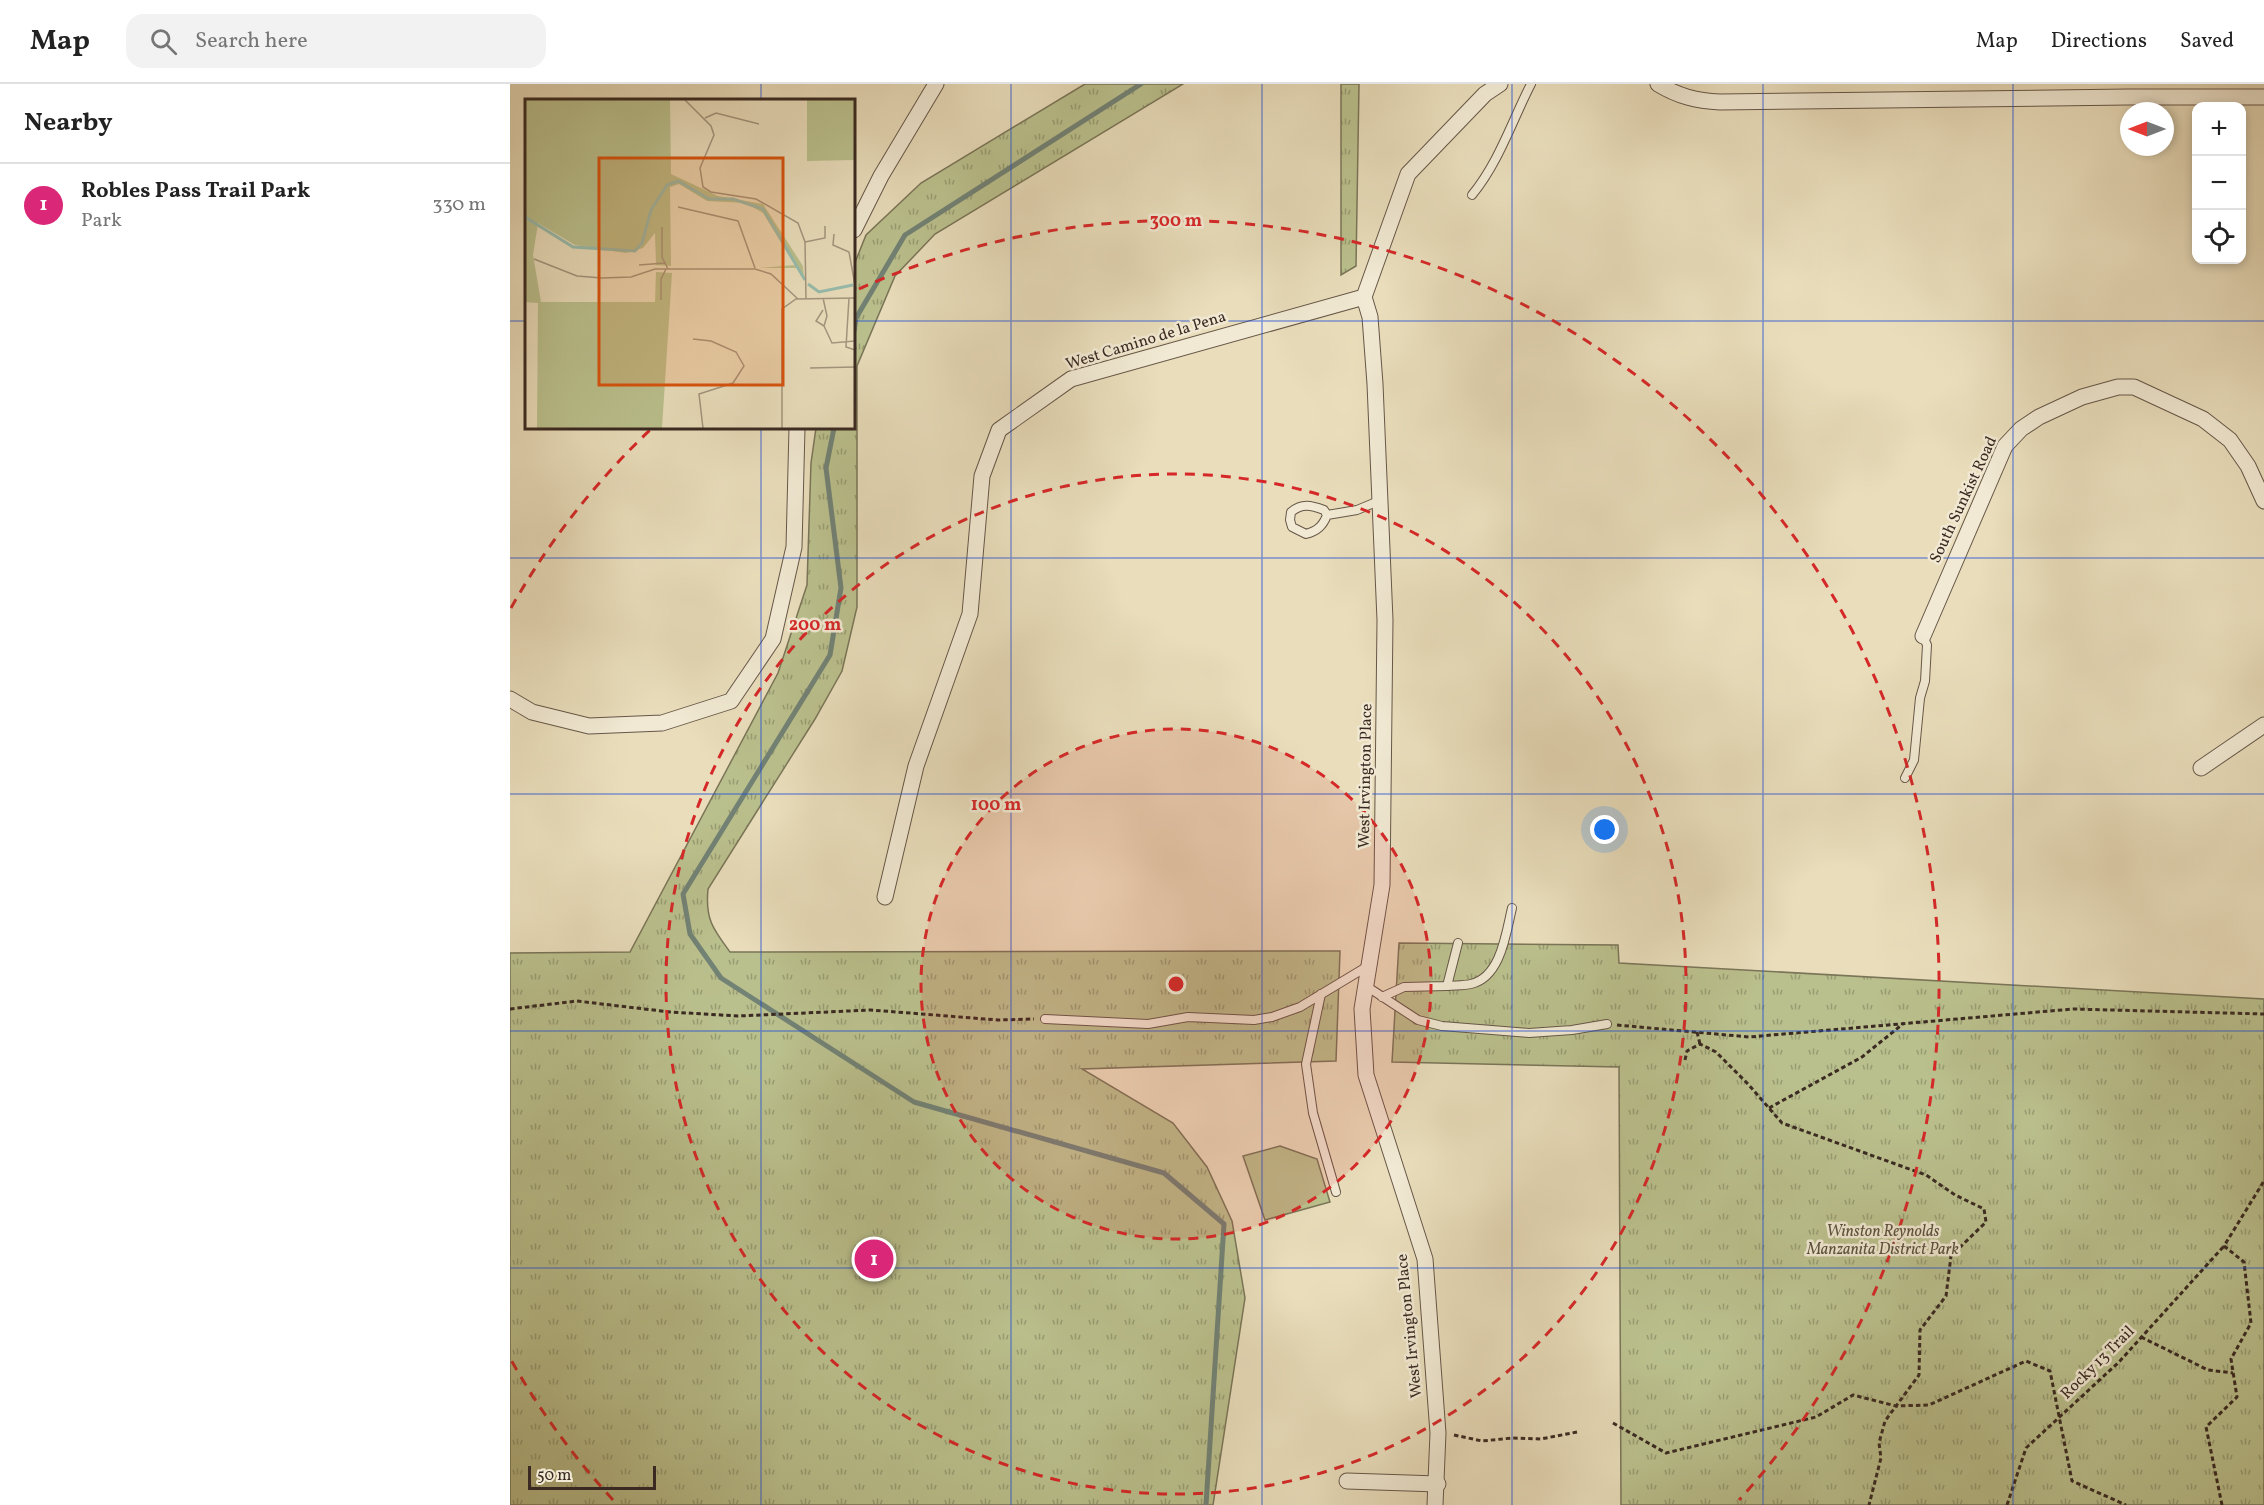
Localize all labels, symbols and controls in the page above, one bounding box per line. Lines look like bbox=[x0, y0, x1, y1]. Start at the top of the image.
search box bbox=[126, 14, 546, 68]
text: Map bbox=[30, 22, 90, 61]
icon: search bbox=[147, 25, 180, 58]
text: Search here bbox=[195, 26, 308, 57]
text: Map bbox=[1976, 27, 2018, 56]
text: Directions bbox=[2051, 27, 2147, 56]
text: Saved bbox=[2180, 27, 2234, 56]
inset map bbox=[525, 99, 855, 429]
north arrow bbox=[2120, 102, 2174, 156]
map controls bbox=[2192, 102, 2246, 264]
button: + bbox=[2192, 102, 2246, 156]
text: Nearby bbox=[24, 105, 113, 141]
button: − bbox=[2192, 156, 2246, 210]
text: Robles Pass Trail Park bbox=[81, 176, 310, 207]
text: 1 bbox=[39, 191, 48, 219]
text: 330 m bbox=[432, 191, 486, 219]
text: Park bbox=[81, 207, 122, 235]
text: 300 m bbox=[1150, 209, 1202, 234]
button: locate bbox=[2192, 210, 2246, 264]
street label: West Camino de la Pena bbox=[1063, 306, 1229, 376]
street label: South Sunkist Road bbox=[1925, 433, 2003, 567]
text: 200 m bbox=[789, 613, 841, 638]
street label: West Irvington Place bbox=[1354, 703, 1378, 849]
text: 100 m bbox=[971, 793, 1021, 818]
your location bbox=[1590, 815, 1619, 844]
centre of rings bbox=[1166, 974, 1186, 994]
park label: Winston Reynolds Manzanita District Park bbox=[1806, 1221, 1960, 1261]
pin: 1 bbox=[854, 1236, 894, 1282]
street label: West Irvington Place bbox=[1391, 1253, 1429, 1399]
street label: Rocky 13 Trail bbox=[2056, 1321, 2140, 1405]
scale bar bbox=[528, 1463, 656, 1490]
text: 50 m bbox=[537, 1465, 571, 1487]

